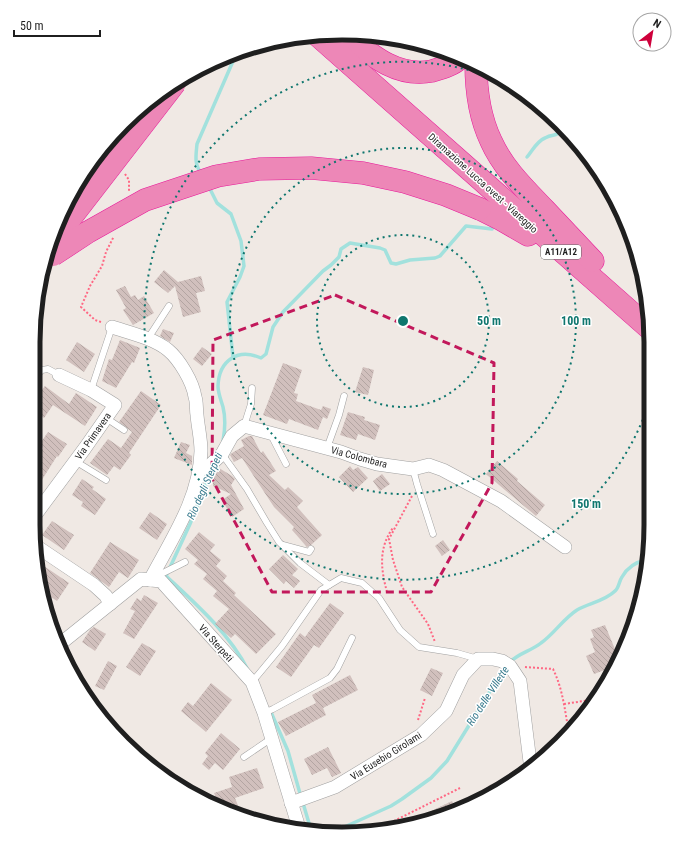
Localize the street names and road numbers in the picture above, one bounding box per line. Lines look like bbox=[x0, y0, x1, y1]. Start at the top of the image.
street label: Diramazione Lucca ovest - Viareggio bbox=[426, 131, 540, 235]
road number: A11/A12 bbox=[541, 245, 581, 259]
street label: Via Primavera bbox=[73, 410, 113, 462]
street label: Via Colombara bbox=[330, 444, 389, 470]
street label: Via Sterpeti bbox=[197, 622, 235, 664]
street label: Via Eusebio Girolami bbox=[348, 730, 424, 782]

